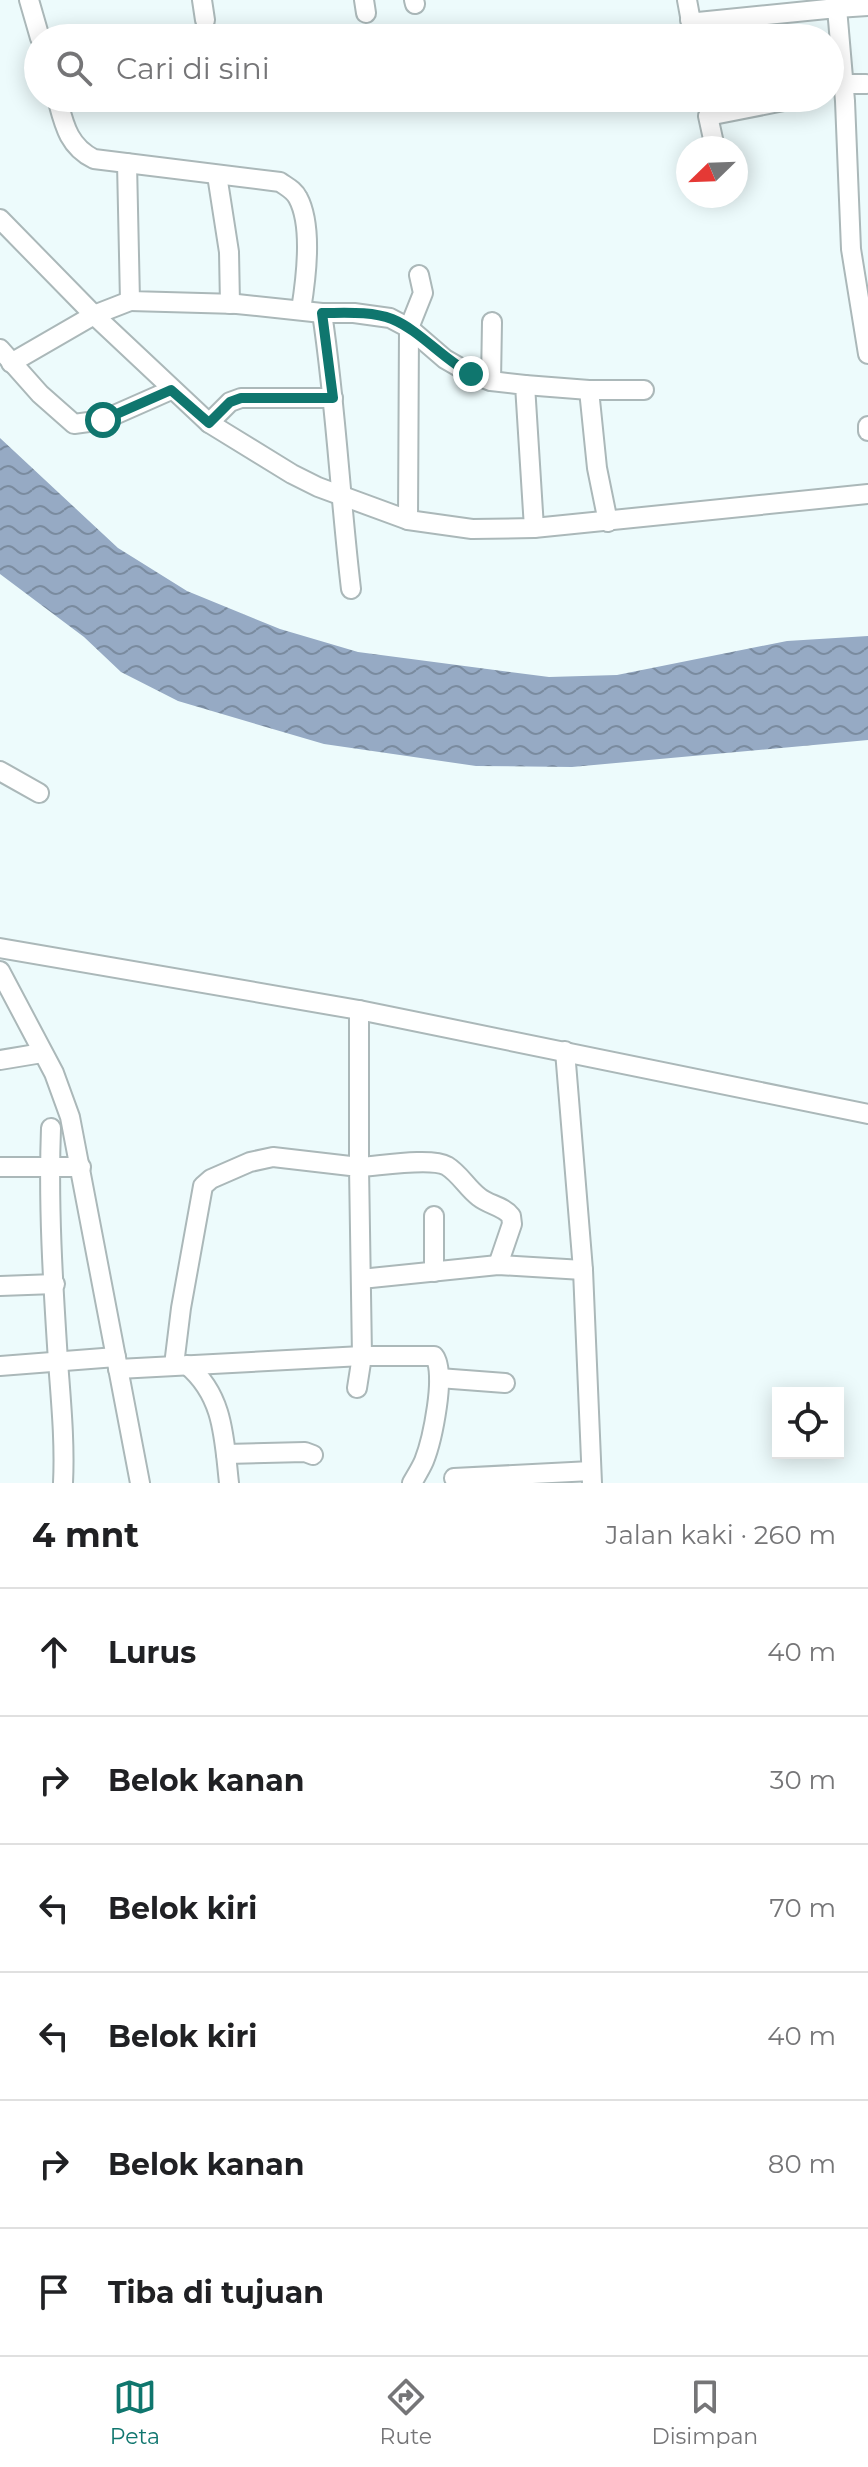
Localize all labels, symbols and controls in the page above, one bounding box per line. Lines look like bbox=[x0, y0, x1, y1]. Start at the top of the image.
search box bbox=[24, 24, 844, 112]
icon: search bbox=[52, 46, 96, 90]
text: Cari di sini bbox=[116, 50, 270, 87]
north arrow bbox=[676, 136, 748, 208]
route end bbox=[453, 356, 489, 392]
route start bbox=[85, 402, 121, 438]
map controls bbox=[772, 1387, 844, 1459]
button: locate bbox=[772, 1387, 844, 1459]
text: 4 mnt bbox=[32, 1514, 139, 1556]
text: Jalan kaki · 260 m bbox=[605, 1519, 836, 1551]
icon: ahead bbox=[32, 1630, 76, 1674]
text: Lurus bbox=[108, 1634, 196, 1671]
text: 40 m bbox=[767, 1636, 836, 1668]
icon: right bbox=[32, 1758, 76, 1802]
text: Belok kanan bbox=[108, 1762, 305, 1799]
text: 30 m bbox=[770, 1764, 836, 1796]
icon: left bbox=[32, 1886, 76, 1930]
text: Belok kiri bbox=[108, 1890, 257, 1927]
text: 70 m bbox=[770, 1892, 836, 1924]
icon: left bbox=[32, 2014, 76, 2058]
text: Belok kiri bbox=[108, 2018, 257, 2055]
text: 40 m bbox=[767, 2020, 836, 2052]
icon: right bbox=[32, 2142, 76, 2186]
text: Belok kanan bbox=[108, 2146, 305, 2183]
text: 80 m bbox=[768, 2148, 836, 2180]
icon: arrive bbox=[32, 2270, 76, 2314]
text: Tiba di tujuan bbox=[108, 2274, 324, 2311]
tab: Peta bbox=[110, 2375, 160, 2450]
tab: Rute bbox=[379, 2375, 432, 2450]
tab: Disimpan bbox=[651, 2375, 758, 2450]

